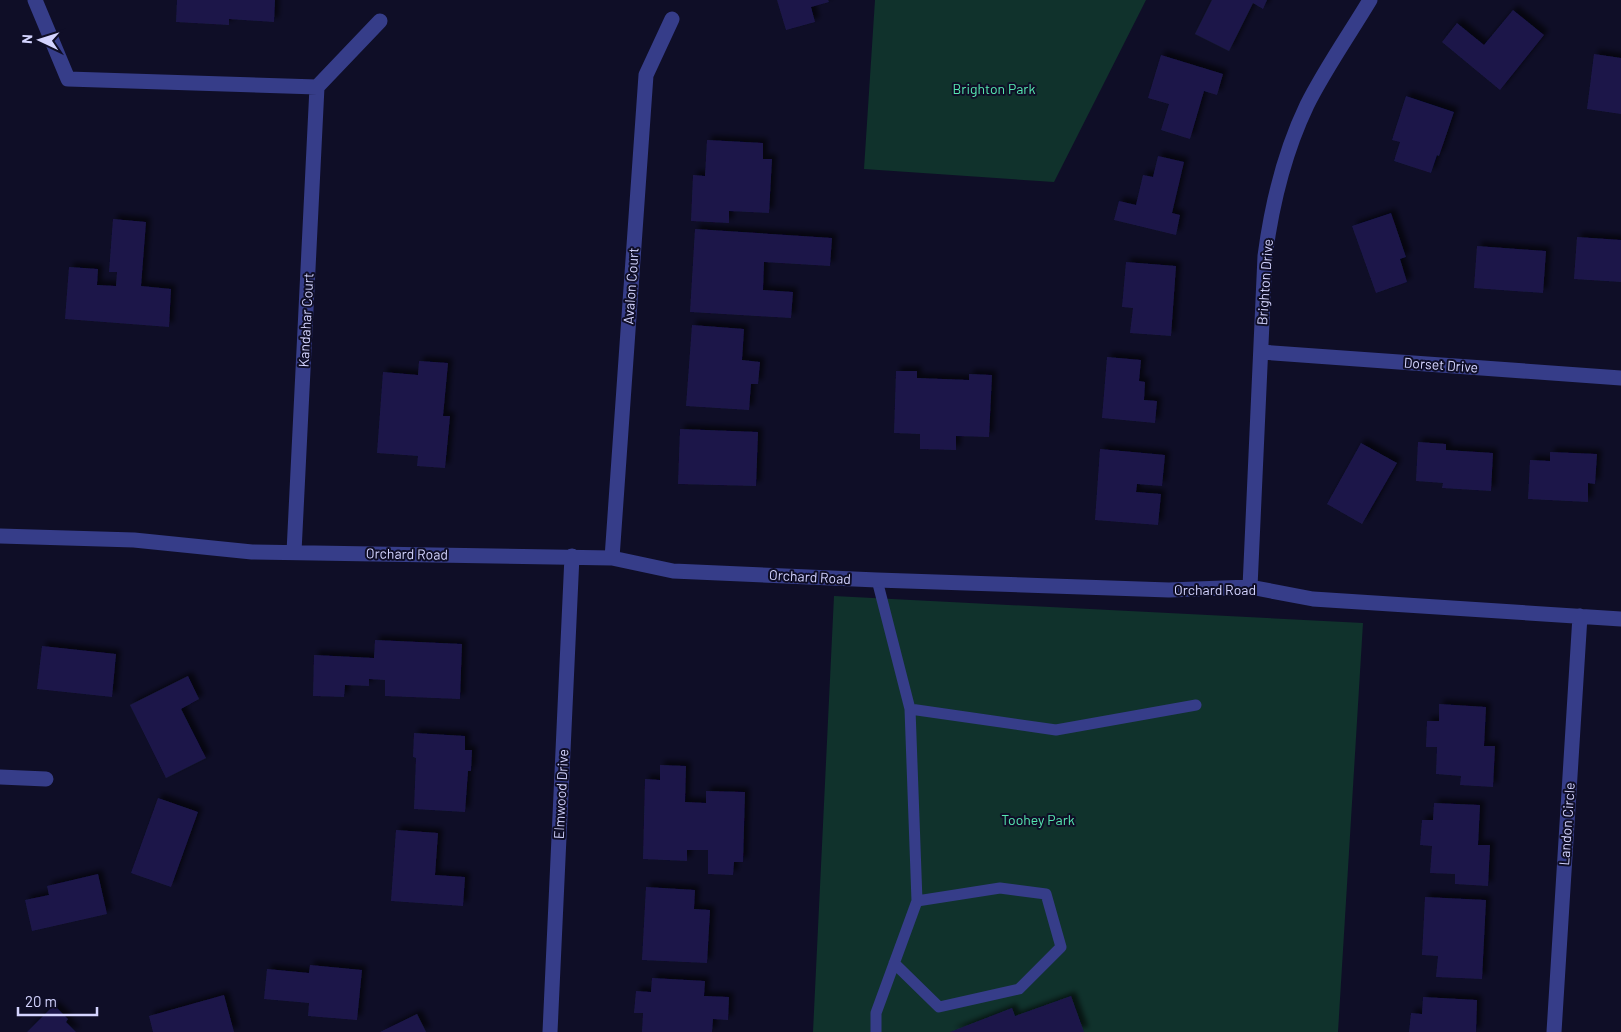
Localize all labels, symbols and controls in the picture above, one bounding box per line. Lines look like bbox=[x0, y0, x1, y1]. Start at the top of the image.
north arrow bbox=[15, 15, 65, 65]
text: N bbox=[18, 34, 35, 44]
park label: Brighton Park bbox=[953, 80, 1035, 97]
street label: Brighton Drive bbox=[1253, 238, 1276, 326]
street label: Avalon Court bbox=[619, 247, 642, 325]
street label: Kandahar Court bbox=[295, 272, 316, 368]
street label: Dorset Drive bbox=[1403, 353, 1479, 376]
street label: Orchard Road bbox=[366, 544, 448, 563]
street label: Orchard Road bbox=[769, 566, 851, 587]
street label: Orchard Road bbox=[1174, 581, 1256, 598]
street label: Elmwood Drive bbox=[550, 749, 571, 839]
street label: Landon Circle bbox=[1555, 782, 1578, 866]
park label: Toohey Park bbox=[1001, 811, 1075, 828]
scale bar bbox=[18, 984, 96, 1016]
text: 20 m bbox=[25, 992, 57, 1010]

